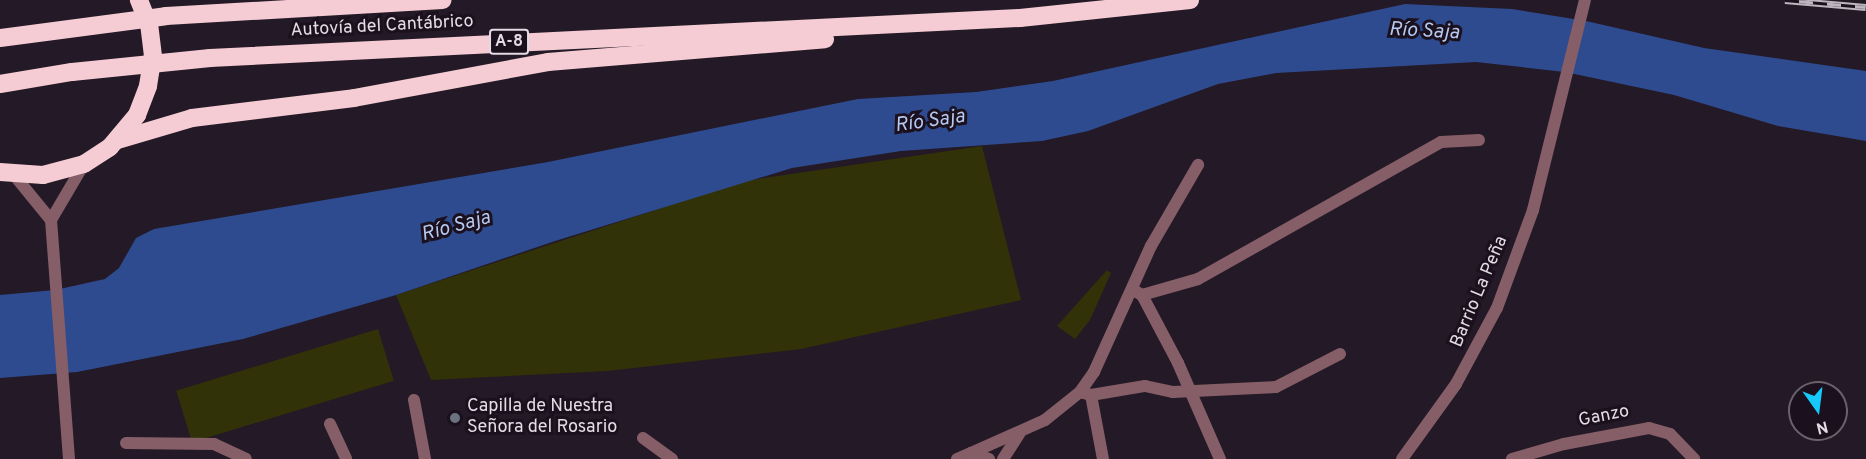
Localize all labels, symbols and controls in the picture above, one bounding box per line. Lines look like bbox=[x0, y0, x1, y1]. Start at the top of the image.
street label: Autovía del Cantábrico bbox=[290, 11, 474, 43]
water label: Río Saja bbox=[1388, 18, 1460, 46]
road number: A-8 bbox=[488, 29, 530, 55]
water label: Río Saja bbox=[893, 105, 967, 139]
water label: Río Saja bbox=[419, 206, 493, 248]
street label: Barrio La Peña bbox=[1447, 233, 1513, 351]
north arrow bbox=[1788, 381, 1848, 441]
place label: Capilla de Nuestra Señora del Rosario bbox=[467, 397, 617, 440]
street label: Ganzo bbox=[1577, 402, 1631, 432]
marker: Capilla de Nuestra Señora del Rosario bbox=[448, 411, 462, 425]
text: N bbox=[1814, 415, 1830, 438]

